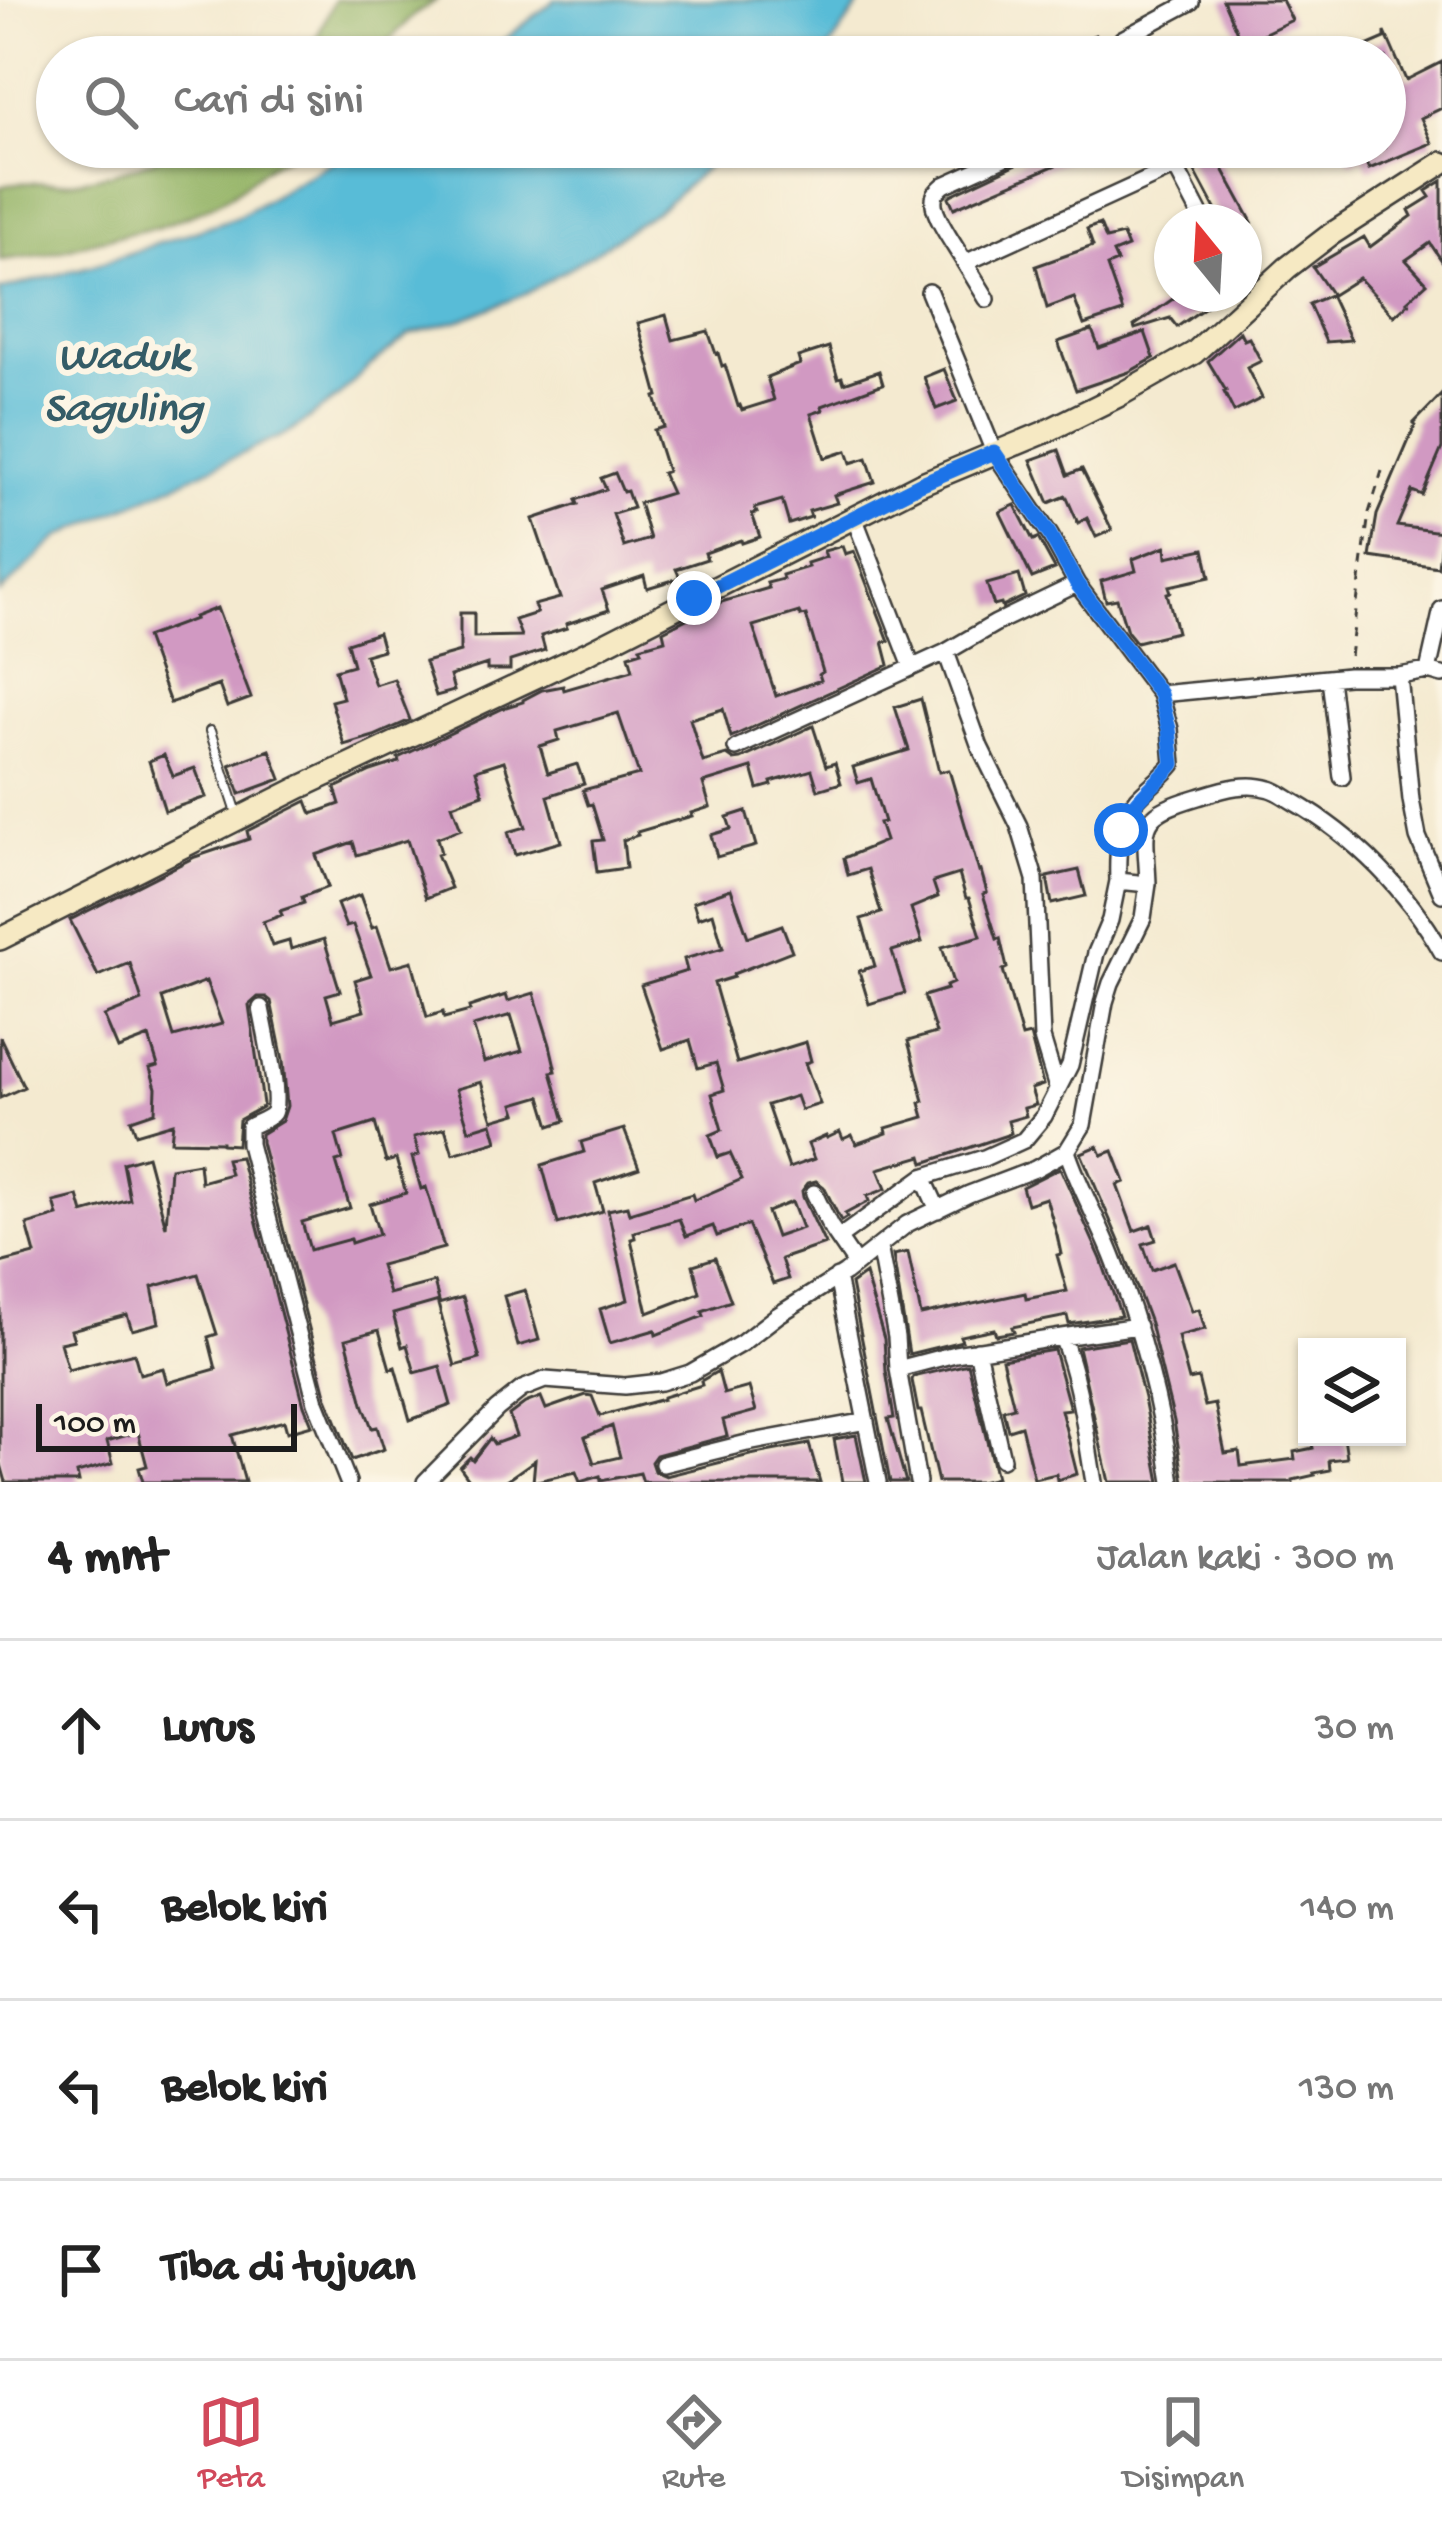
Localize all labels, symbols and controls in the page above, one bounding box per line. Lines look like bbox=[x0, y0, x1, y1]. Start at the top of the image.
search box bbox=[36, 36, 1406, 168]
icon: search bbox=[78, 69, 144, 135]
text: Cari di sini bbox=[174, 76, 364, 129]
north arrow bbox=[1154, 204, 1262, 312]
water label: Waduk Saguling bbox=[43, 333, 205, 438]
route end bbox=[667, 571, 721, 625]
route start bbox=[1094, 803, 1148, 857]
map controls bbox=[1298, 1338, 1406, 1446]
button: layers bbox=[1298, 1338, 1406, 1446]
scale bar bbox=[36, 1398, 297, 1451]
text: 100 m bbox=[54, 1406, 136, 1444]
text: 4 mnt bbox=[48, 1530, 165, 1590]
text: Jalan kaki · 300 m bbox=[1097, 1537, 1394, 1583]
icon: ahead bbox=[48, 1697, 114, 1763]
text: Lurus bbox=[162, 1703, 253, 1756]
text: 30 m bbox=[1315, 1707, 1394, 1753]
icon: left bbox=[48, 1877, 114, 1943]
text: Belok kiri bbox=[162, 1883, 328, 1936]
text: 140 m bbox=[1301, 1887, 1394, 1933]
icon: left bbox=[48, 2057, 114, 2123]
text: Belok kiri bbox=[162, 2063, 328, 2116]
text: 130 m bbox=[1299, 2067, 1394, 2113]
icon: arrive bbox=[48, 2237, 114, 2303]
text: Tiba di tujuan bbox=[162, 2243, 415, 2296]
tab: Peta bbox=[198, 2389, 265, 2499]
tab: Rute bbox=[661, 2389, 727, 2499]
tab: Disimpan bbox=[1122, 2389, 1244, 2499]

